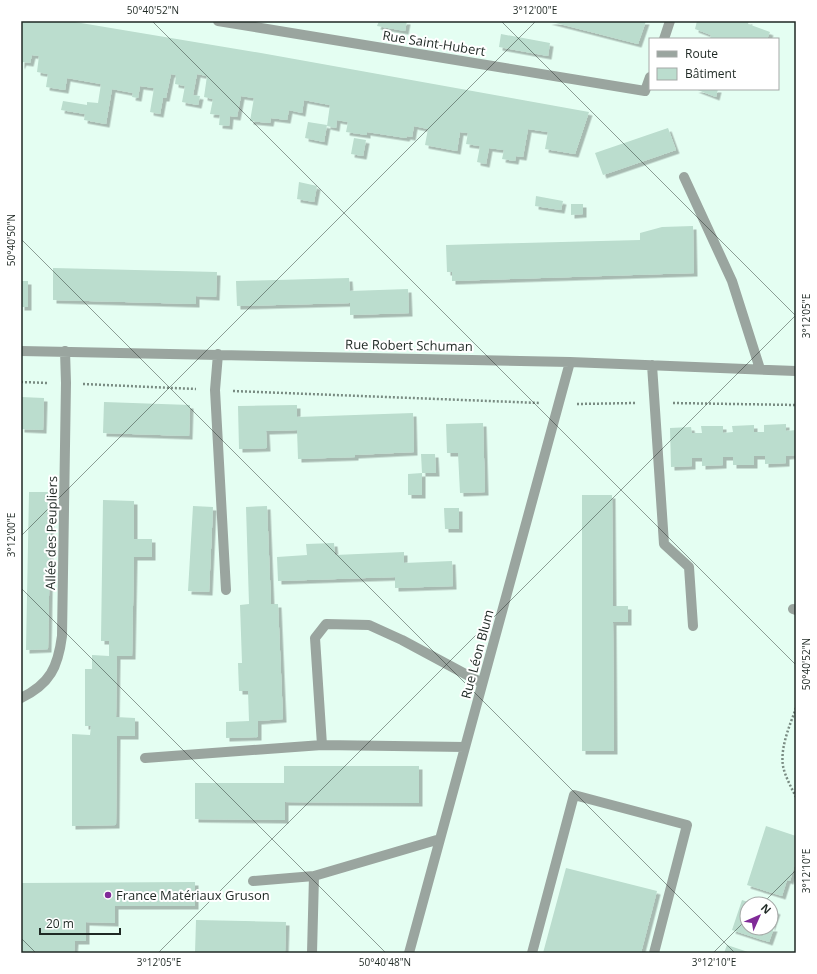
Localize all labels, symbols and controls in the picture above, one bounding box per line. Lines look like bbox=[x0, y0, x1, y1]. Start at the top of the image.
text: 50°40'52"N bbox=[127, 3, 179, 17]
text: 3°12'00"E bbox=[513, 3, 557, 17]
street label: Rue Saint-Hubert bbox=[381, 26, 487, 60]
legend bbox=[649, 38, 779, 90]
text: Route bbox=[685, 45, 718, 62]
text: Bâtiment bbox=[685, 65, 736, 82]
text: 50°40'50"N bbox=[4, 214, 18, 266]
text: 3°12'05"E bbox=[799, 294, 813, 338]
street label: Rue Robert Schuman bbox=[345, 335, 473, 355]
street label: Allée des Peupliers bbox=[41, 476, 61, 590]
text: 3°12'00"E bbox=[4, 513, 18, 557]
street label: Rue Léon Blum bbox=[456, 607, 498, 701]
text: 50°40'52"N bbox=[799, 638, 813, 690]
text: 3°12'10"E bbox=[799, 849, 813, 893]
place label: France Matériaux Gruson bbox=[116, 886, 270, 904]
marker: France Matériaux Gruson bbox=[103, 890, 113, 900]
north arrow bbox=[739, 896, 779, 936]
text: N bbox=[758, 900, 775, 917]
scale bar bbox=[40, 910, 120, 936]
text: 20 m bbox=[46, 915, 74, 932]
text: 3°12'05"E bbox=[137, 955, 181, 969]
text: 50°40'48"N bbox=[359, 955, 411, 969]
text: 3°12'10"E bbox=[692, 955, 736, 969]

